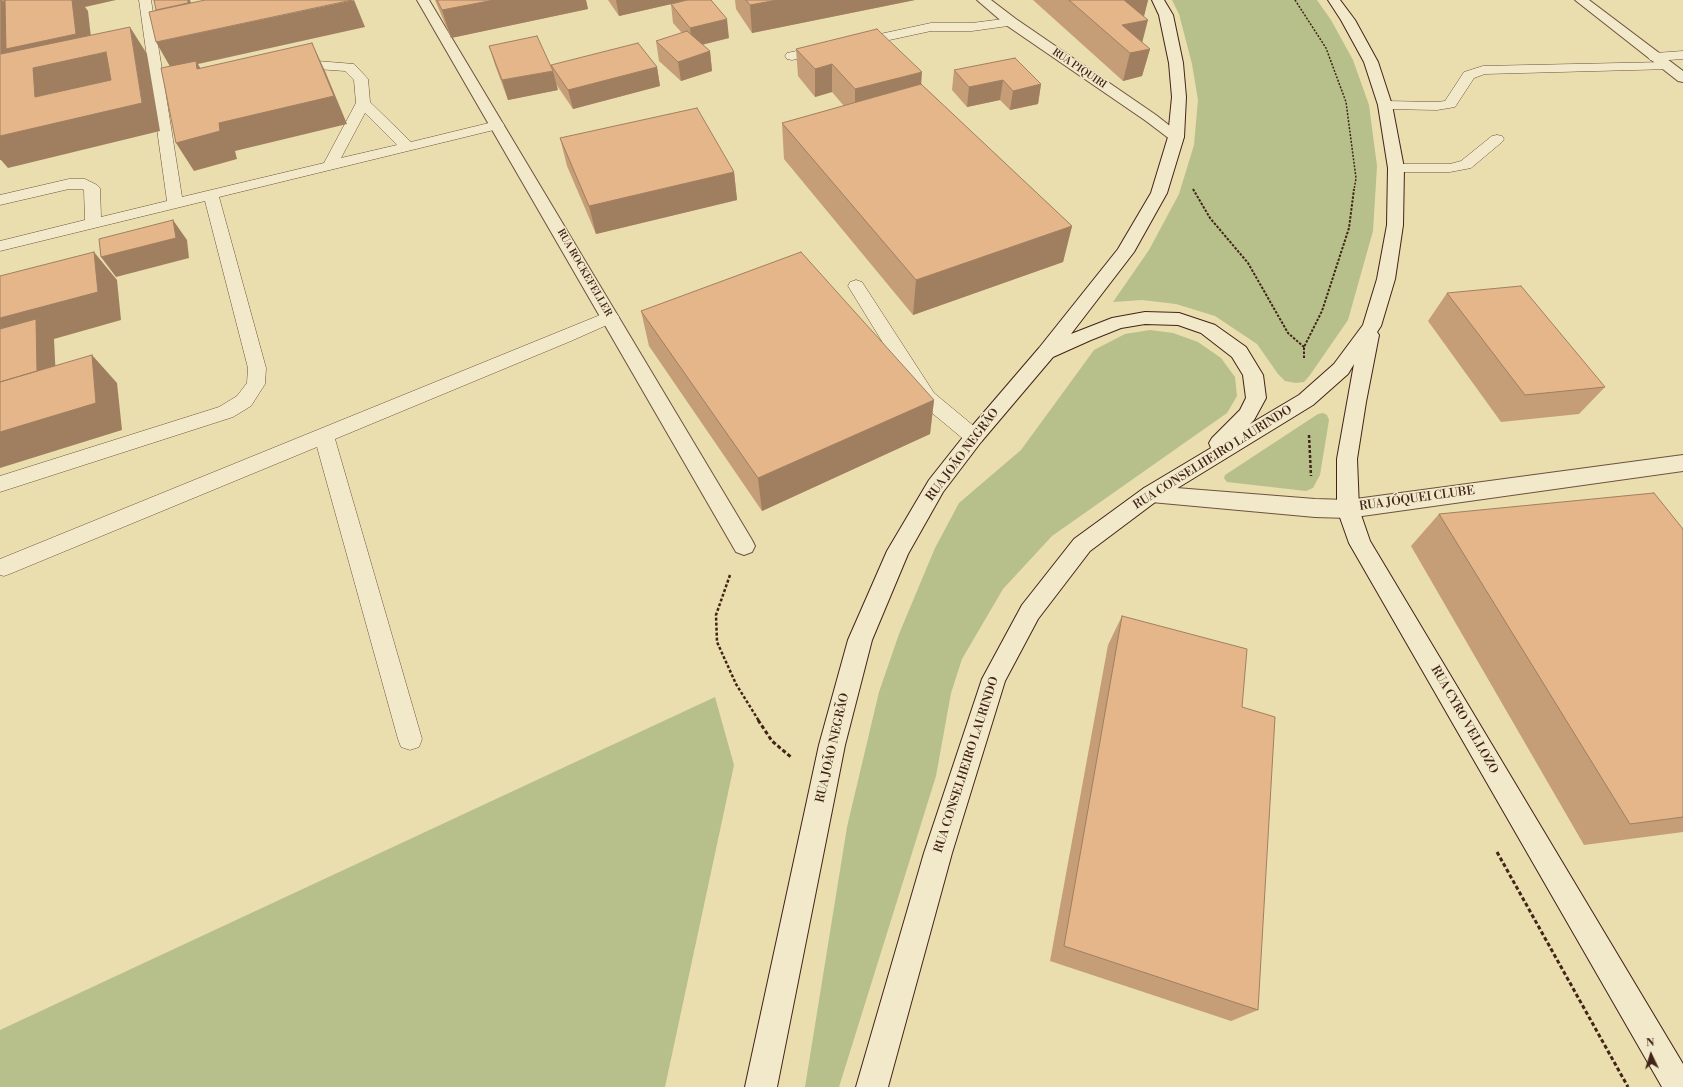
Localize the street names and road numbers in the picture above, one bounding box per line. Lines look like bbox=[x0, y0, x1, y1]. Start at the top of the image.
street label: RUA PIQUIRI bbox=[1050, 47, 1108, 91]
street label: RUA ROCKEFELLER bbox=[554, 227, 614, 319]
street label: RUA CONSELHEIRO LAURINDO bbox=[1131, 403, 1295, 513]
street label: RUA JOÃO NEGRÃO bbox=[924, 406, 1002, 504]
street label: RUA JÓQUEI CLUBE bbox=[1358, 484, 1476, 514]
street label: RUA CYRO VELLOZO bbox=[1427, 664, 1501, 776]
street label: RUA CONSELHEIRO LAURINDO bbox=[932, 675, 1002, 855]
street label: RUA JOÃO NEGRÃO bbox=[813, 692, 853, 804]

